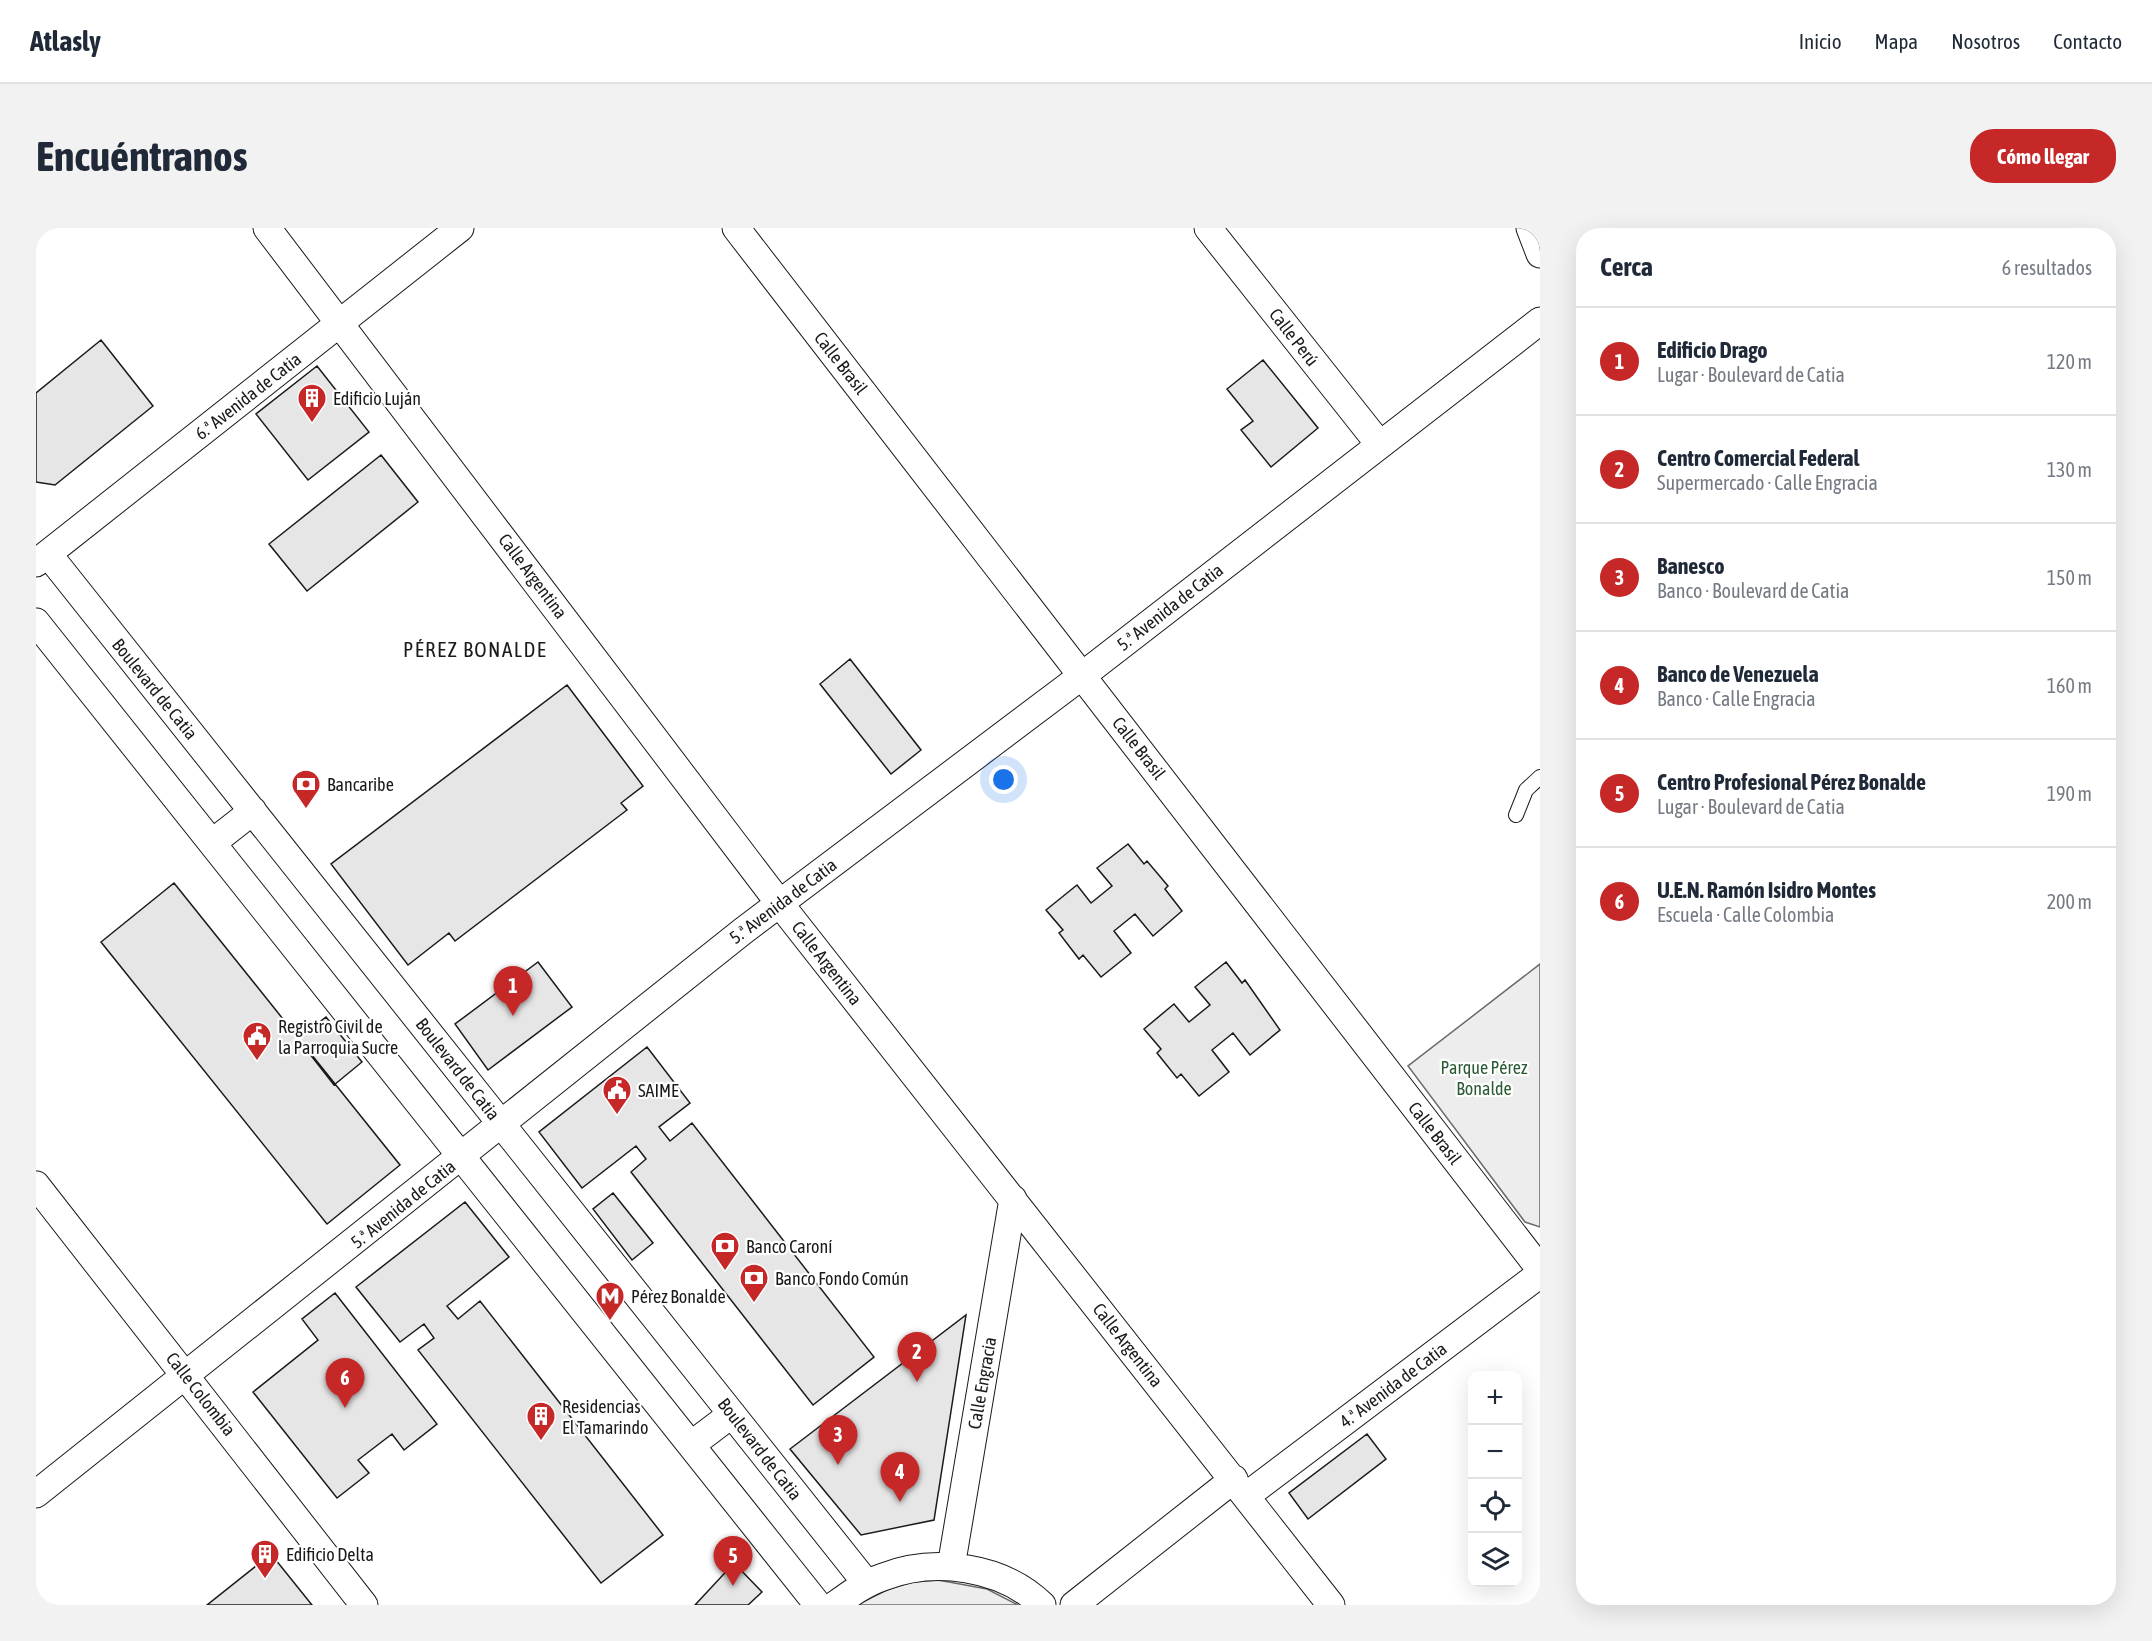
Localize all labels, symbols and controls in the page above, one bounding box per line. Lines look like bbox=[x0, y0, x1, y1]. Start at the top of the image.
text: Atlasly bbox=[30, 25, 101, 57]
text: Inicio bbox=[1799, 29, 1842, 53]
text: Mapa bbox=[1875, 29, 1918, 53]
text: Nosotros bbox=[1951, 29, 2020, 53]
text: Contacto bbox=[2053, 29, 2122, 53]
button: Cómo llegar bbox=[1970, 129, 2116, 183]
text: Encuéntranos bbox=[36, 132, 248, 180]
text: Cerca bbox=[1600, 252, 1653, 282]
text: 6 resultados bbox=[2002, 256, 2092, 279]
street label: Calle Perú bbox=[1265, 304, 1323, 370]
street label: Calle Brasil bbox=[810, 328, 872, 399]
text: Edificio Drago bbox=[1657, 337, 1768, 363]
street label: 6.ª Avenida de Catia bbox=[191, 348, 305, 444]
text: 1 bbox=[1615, 350, 1624, 373]
text: 120 m bbox=[2047, 350, 2092, 373]
text: Lugar · Boulevard de Catia bbox=[1657, 363, 1845, 386]
building icon: Edificio Luján bbox=[296, 382, 328, 424]
place label: Edificio Luján bbox=[333, 388, 421, 409]
text: Centro Comercial Federal bbox=[1657, 445, 1859, 471]
text: 2 bbox=[1615, 458, 1624, 481]
text: 130 m bbox=[2047, 458, 2092, 481]
text: Supermercado · Calle Engracia bbox=[1657, 471, 1878, 494]
street label: Calle Argentina bbox=[494, 529, 572, 623]
text: Banesco bbox=[1657, 553, 1725, 579]
street label: 5.ª Avenida de Catia bbox=[1113, 559, 1227, 655]
text: 3 bbox=[1615, 566, 1624, 589]
text: 150 m bbox=[2047, 566, 2092, 589]
text: Banco · Boulevard de Catia bbox=[1657, 579, 1849, 602]
street label: Boulevard de Catia bbox=[108, 634, 202, 744]
district label: PÉREZ BONALDE bbox=[403, 637, 547, 661]
text: Banco de Venezuela bbox=[1657, 661, 1819, 687]
text: 4 bbox=[1615, 674, 1624, 697]
text: 160 m bbox=[2047, 674, 2092, 697]
text: Banco · Calle Engracia bbox=[1657, 687, 1815, 710]
street label: Calle Brasil bbox=[1108, 713, 1170, 784]
your location bbox=[989, 765, 1018, 794]
bank icon: Bancaribe bbox=[290, 768, 322, 810]
text: Centro Profesional Pérez Bonalde bbox=[1657, 769, 1926, 795]
place label: Bancaribe bbox=[327, 774, 394, 795]
text: 5 bbox=[1615, 782, 1624, 805]
text: 190 m bbox=[2047, 782, 2092, 805]
text: Lugar · Boulevard de Catia bbox=[1657, 795, 1845, 818]
street label: 5.ª Avenida de Catia bbox=[725, 854, 841, 948]
text: U.E.N. Ramón Isidro Montes bbox=[1657, 877, 1876, 903]
text: 6 bbox=[1615, 890, 1624, 913]
text: 200 m bbox=[2047, 890, 2092, 913]
text: Escuela · Calle Colombia bbox=[1657, 903, 1834, 926]
street label: Calle Argentina bbox=[788, 917, 866, 1009]
pin: 1 bbox=[494, 966, 532, 1016]
street label: Boulevard de Catia bbox=[412, 1014, 504, 1124]
place label: Registro Civil de la Parroquia Sucre bbox=[278, 1016, 398, 1058]
public building icon: Registro Civil de la Parroquia Sucre bbox=[241, 1020, 273, 1062]
park label: Parque Pérez Bonalde bbox=[1441, 1057, 1528, 1099]
public building icon: SAIME bbox=[601, 1074, 633, 1116]
place label: SAIME bbox=[638, 1080, 679, 1101]
street label: Calle Brasil bbox=[1404, 1098, 1466, 1169]
street label: 5.ª Avenida de Catia bbox=[346, 1155, 460, 1253]
bank icon: Banco Caroní bbox=[709, 1230, 741, 1272]
place label: Banco Caroní bbox=[746, 1236, 832, 1257]
bank icon: Banco Fondo Común bbox=[738, 1262, 770, 1304]
place label: Banco Fondo Común bbox=[775, 1268, 909, 1289]
metro station icon: Pérez Bonalde bbox=[594, 1280, 626, 1322]
place label: Pérez Bonalde bbox=[631, 1286, 726, 1307]
street label: Calle Argentina bbox=[1089, 1299, 1167, 1391]
pin: 2 bbox=[898, 1332, 936, 1382]
street label: Calle Engracia bbox=[964, 1335, 1000, 1431]
street label: 4.ª Avenida de Catia bbox=[1335, 1338, 1451, 1432]
street label: Calle Colombia bbox=[162, 1348, 240, 1440]
pin: 6 bbox=[326, 1358, 364, 1408]
map controls bbox=[1468, 1371, 1522, 1587]
button: + bbox=[1468, 1371, 1522, 1425]
street label: Boulevard de Catia bbox=[714, 1394, 806, 1504]
place label: Residencias El Tamarindo bbox=[562, 1396, 648, 1438]
building icon: Residencias El Tamarindo bbox=[525, 1400, 557, 1442]
pin: 3 bbox=[818, 1416, 858, 1465]
button: − bbox=[1468, 1425, 1522, 1479]
pin: 4 bbox=[880, 1452, 920, 1502]
button: locate bbox=[1468, 1479, 1522, 1533]
button: layers bbox=[1468, 1533, 1522, 1587]
pin: 5 bbox=[714, 1536, 752, 1586]
building icon: Edificio Delta bbox=[249, 1538, 281, 1580]
place label: Edificio Delta bbox=[286, 1544, 374, 1565]

